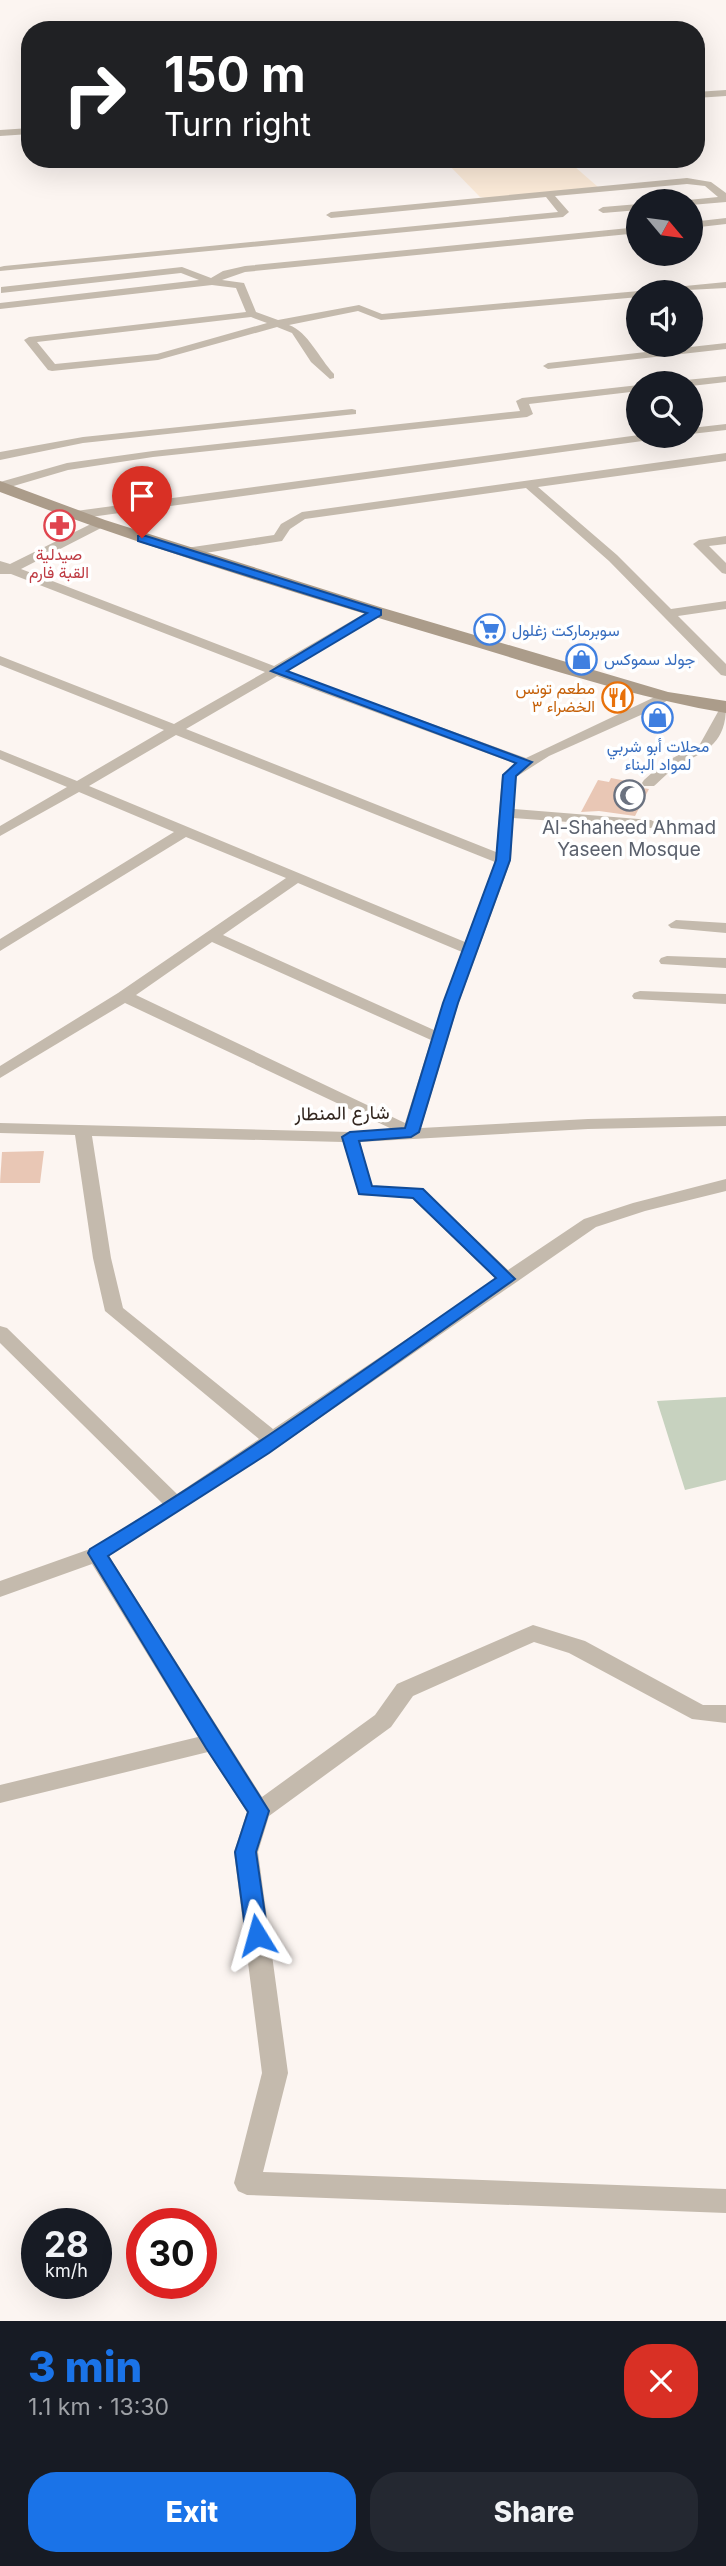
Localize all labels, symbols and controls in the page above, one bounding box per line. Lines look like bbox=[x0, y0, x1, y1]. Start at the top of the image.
text: 150 m bbox=[164, 45, 306, 104]
icon: right bbox=[49, 49, 140, 140]
text: Turn right bbox=[164, 105, 311, 144]
north arrow bbox=[626, 189, 704, 266]
map controls bbox=[626, 189, 703, 448]
button: sound bbox=[626, 280, 703, 357]
button: search bbox=[626, 371, 703, 448]
pin bbox=[112, 466, 172, 538]
icon: arrive bbox=[123, 477, 161, 515]
pharmacy icon: صيدلية القبة فارم bbox=[42, 508, 76, 542]
place label: صيدلية القبة فارم bbox=[29, 544, 89, 583]
supermarket icon: سوبرماركت زغلول bbox=[472, 613, 506, 647]
place label: سوبرماركت زغلول bbox=[512, 620, 620, 641]
shop icon: جولد سموكس bbox=[564, 642, 598, 676]
place label: جولد سموكس bbox=[604, 649, 696, 670]
place label: مطعم تونس الخضراء ٣ bbox=[516, 678, 595, 717]
restaurant icon: مطعم تونس الخضراء ٣ bbox=[601, 680, 635, 714]
shop icon: محلات أبو شربي لمواد البناء bbox=[641, 700, 675, 734]
place label: محلات أبو شربي لمواد البناء bbox=[607, 736, 709, 775]
mosque icon: Al-Shaheed Ahmad Yaseen Mosque bbox=[612, 779, 646, 813]
place label: Al-Shaheed Ahmad Yaseen Mosque bbox=[542, 816, 716, 861]
street label: شارع المنطار bbox=[293, 1101, 390, 1126]
position arrow bbox=[220, 1898, 294, 1972]
speed limit sign: 30 bbox=[126, 2208, 217, 2299]
text: 28 bbox=[44, 2223, 89, 2265]
text: km/h bbox=[45, 2260, 88, 2281]
text: 3 min bbox=[28, 2341, 142, 2392]
button: close bbox=[624, 2344, 698, 2418]
text: 1.1 km · 13:30 bbox=[28, 2393, 169, 2421]
button: Exit bbox=[28, 2472, 356, 2552]
button: Share bbox=[370, 2472, 698, 2552]

